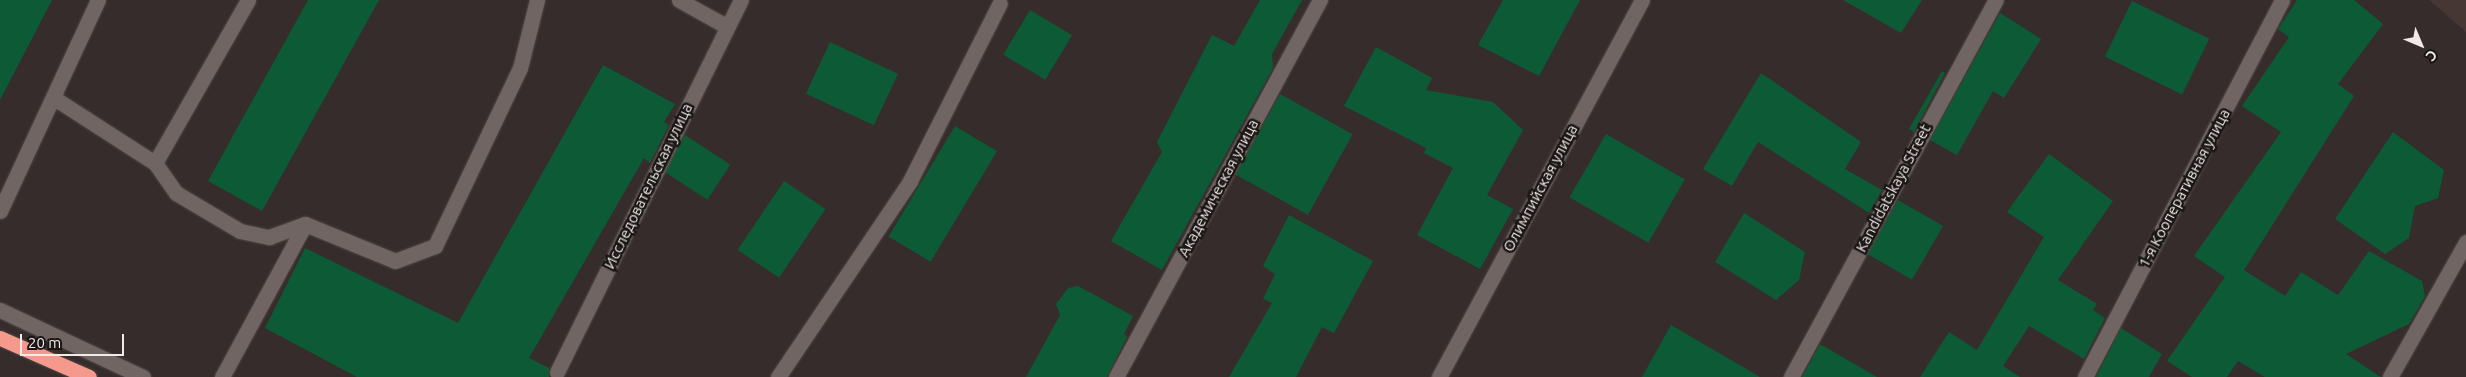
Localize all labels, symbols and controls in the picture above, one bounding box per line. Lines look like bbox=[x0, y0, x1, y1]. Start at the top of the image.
north arrow bbox=[2396, 20, 2446, 70]
text: С bbox=[2423, 47, 2440, 64]
street label: Исследовательская улица bbox=[600, 100, 696, 272]
street label: 1-я Кооперативная улица bbox=[2134, 106, 2234, 270]
street label: Академическая улица bbox=[1174, 116, 1262, 260]
street label: Олимпийская улица bbox=[1499, 121, 1581, 255]
street label: Kandidatskaya Street bbox=[1852, 121, 1934, 255]
scale bar bbox=[22, 324, 126, 356]
text: 20 m bbox=[28, 334, 61, 351]

